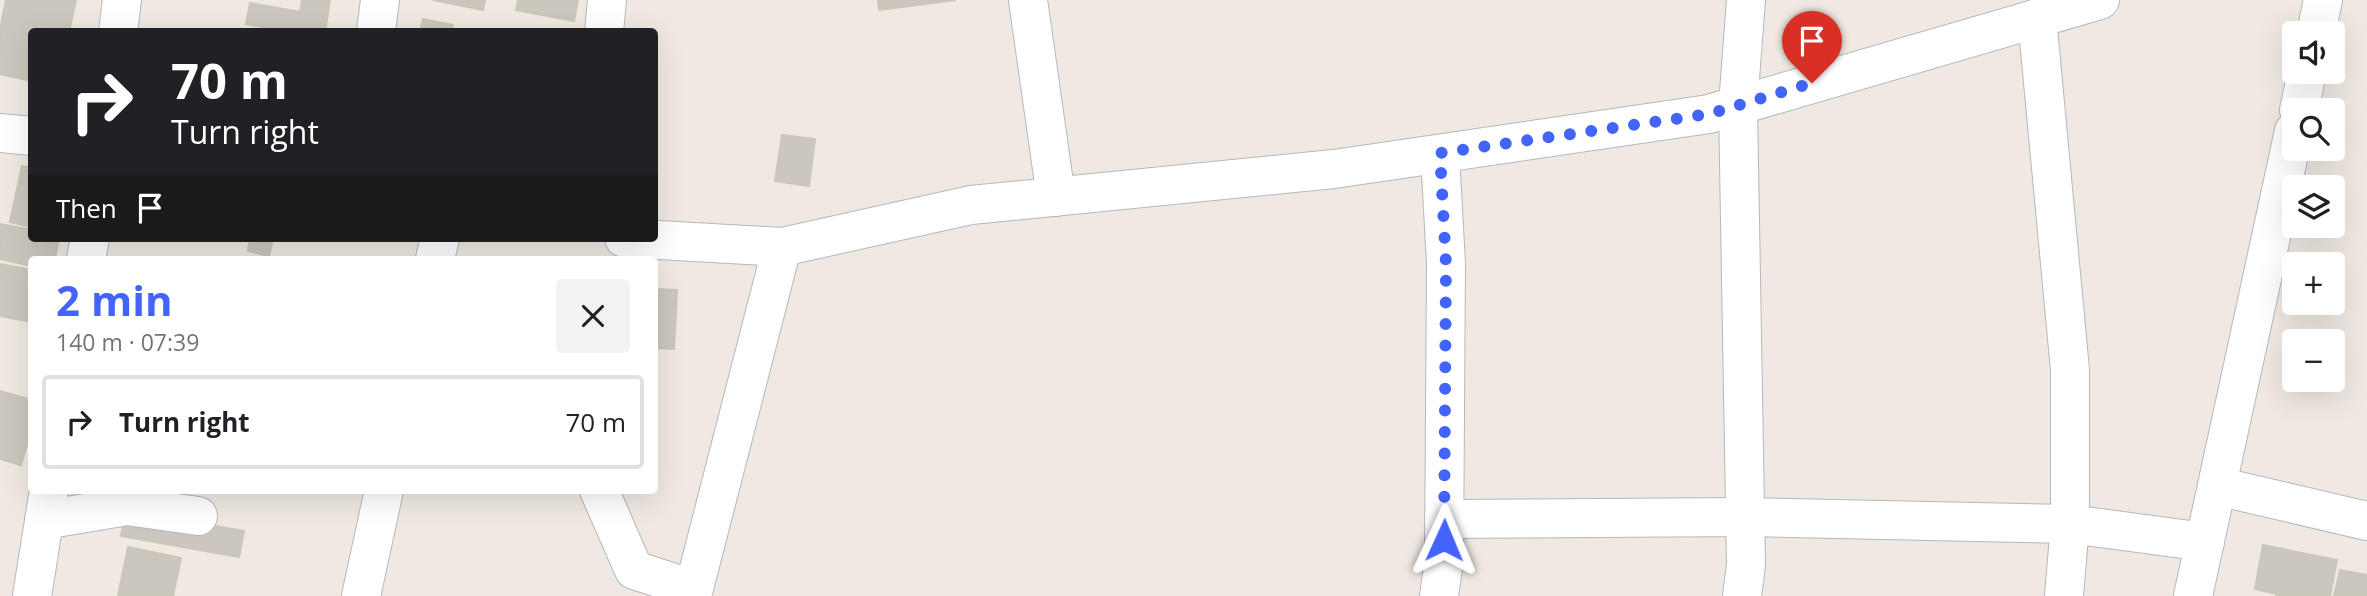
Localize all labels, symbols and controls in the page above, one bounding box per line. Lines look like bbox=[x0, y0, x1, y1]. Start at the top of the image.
pin bbox=[1782, 11, 1842, 83]
map controls bbox=[2282, 21, 2345, 392]
button: sound bbox=[2282, 21, 2345, 84]
icon: arrive bbox=[1793, 22, 1831, 60]
text: 70 m bbox=[171, 47, 288, 113]
icon: right bbox=[56, 56, 147, 147]
button: search bbox=[2282, 98, 2345, 161]
text: Turn right bbox=[171, 110, 319, 153]
button: layers bbox=[2282, 175, 2345, 238]
icon: arrive bbox=[131, 189, 169, 227]
text: Then bbox=[56, 190, 117, 226]
button: + bbox=[2282, 252, 2345, 315]
text: 2 min bbox=[56, 271, 173, 328]
button: close bbox=[556, 279, 630, 353]
text: 140 m · 07:39 bbox=[56, 326, 199, 358]
button: − bbox=[2282, 329, 2345, 392]
icon: right bbox=[60, 403, 98, 441]
text: Turn right bbox=[119, 404, 250, 440]
text: 70 m bbox=[565, 404, 626, 440]
position arrow bbox=[1407, 503, 1481, 577]

